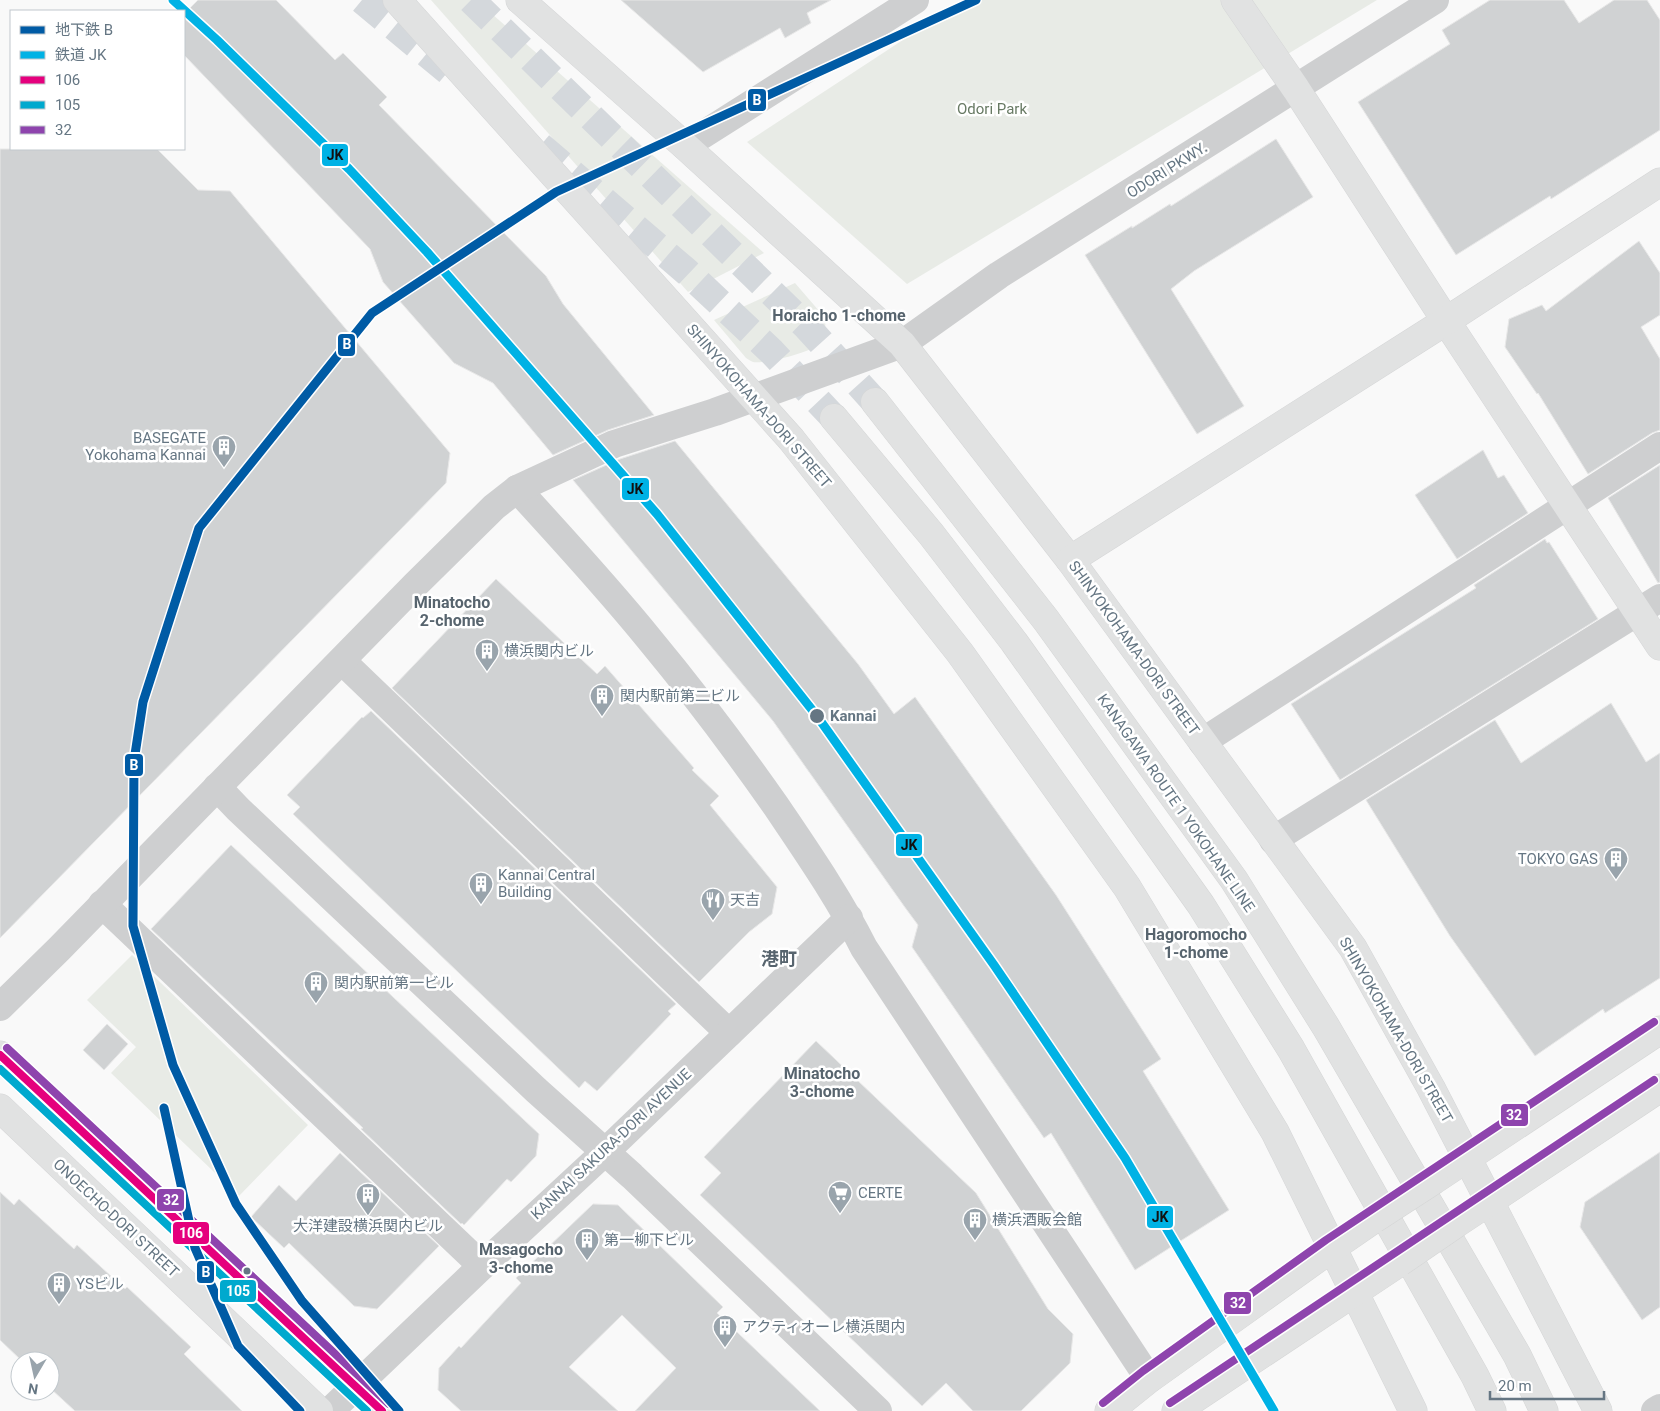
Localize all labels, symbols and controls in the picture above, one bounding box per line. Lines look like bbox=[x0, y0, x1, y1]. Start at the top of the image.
legend bbox=[10, 10, 185, 150]
text: 地下鉄 B bbox=[55, 21, 113, 39]
text: 鉄道 JK bbox=[55, 46, 107, 64]
text: 106 bbox=[55, 71, 80, 89]
line badge: B bbox=[747, 88, 767, 112]
text: B bbox=[753, 92, 762, 108]
text: 105 bbox=[55, 96, 80, 114]
park label: Odori Park bbox=[957, 100, 1027, 118]
text: 32 bbox=[55, 121, 72, 139]
street label: ODORI PKWY. bbox=[1124, 138, 1210, 202]
line badge: JK bbox=[321, 143, 349, 167]
text: JK bbox=[327, 147, 343, 163]
district label: Horaicho 1-chome bbox=[772, 306, 906, 325]
street label: SHINYOKOHAMA-DORI STREET bbox=[683, 320, 835, 492]
line badge: B bbox=[337, 333, 356, 357]
text: B bbox=[343, 336, 352, 352]
place label: BASEGATE Yokohama Kannai bbox=[85, 429, 206, 464]
building icon: BASEGATE Yokohama Kannai bbox=[211, 434, 237, 468]
line badge: JK bbox=[621, 477, 650, 501]
text: JK bbox=[627, 481, 643, 497]
street label: SHINYOKOHAMA-DORI STREET bbox=[1065, 557, 1203, 739]
district label: Minatocho 2-chome bbox=[414, 593, 490, 630]
building icon: 横浜関内ビル bbox=[474, 638, 500, 672]
place label: 横浜関内ビル bbox=[504, 642, 594, 660]
building icon: 関内駅前第二ビル bbox=[589, 683, 615, 717]
place label: 関内駅前第二ビル bbox=[620, 687, 740, 705]
street label: KANAGAWA ROUTE 1 YOKOHANE LINE bbox=[1094, 691, 1259, 916]
marker: Kannai bbox=[808, 707, 826, 725]
place label: Kannai bbox=[830, 707, 876, 725]
line badge: B bbox=[124, 753, 144, 777]
text: B bbox=[130, 757, 139, 773]
line badge: JK bbox=[895, 833, 923, 857]
text: JK bbox=[901, 837, 917, 853]
building icon: TOKYO GAS bbox=[1603, 846, 1629, 880]
place label: TOKYO GAS bbox=[1518, 850, 1598, 868]
place label: Kannai Central Building bbox=[498, 866, 595, 901]
building icon: Kannai Central Building bbox=[468, 871, 494, 905]
restaurant icon: 天吉 bbox=[700, 887, 726, 921]
place label: 天吉 bbox=[730, 891, 760, 909]
district label: Hagoromocho 1-chome bbox=[1145, 925, 1247, 962]
street label: SHINYOKOHAMA-DORI STREET bbox=[1335, 934, 1457, 1126]
district label: 港町 bbox=[761, 948, 797, 969]
building icon: 関内駅前第一ビル bbox=[303, 970, 329, 1004]
place label: 関内駅前第一ビル bbox=[334, 974, 454, 992]
district label: Minatocho 3-chome bbox=[784, 1064, 860, 1101]
street label: KANNAI SAKURA-DORI AVENUE bbox=[527, 1065, 695, 1223]
line badge: 32 bbox=[1500, 1103, 1529, 1127]
text: 32 bbox=[1506, 1107, 1522, 1123]
street label: ONOECHO-DORI STREET bbox=[49, 1155, 183, 1281]
supermarket icon: CERTE bbox=[827, 1180, 853, 1214]
building icon: 大洋建設横浜関内ビル bbox=[355, 1182, 381, 1216]
place label: CERTE bbox=[858, 1184, 903, 1202]
line badge: 32 bbox=[156, 1188, 185, 1212]
text: 32 bbox=[163, 1192, 179, 1208]
line badge: JK bbox=[1146, 1205, 1174, 1229]
building icon: 横浜酒販会館 bbox=[962, 1207, 988, 1241]
text: JK bbox=[1152, 1209, 1168, 1225]
place label: 横浜酒販会館 bbox=[992, 1211, 1082, 1229]
place label: 大洋建設横浜関内ビル bbox=[293, 1217, 443, 1235]
line badge: 106 bbox=[172, 1221, 210, 1245]
text: 106 bbox=[179, 1225, 203, 1241]
building icon: 第一柳下ビル bbox=[574, 1227, 600, 1261]
place label: 第一柳下ビル bbox=[604, 1231, 694, 1249]
district label: Masagocho 3-chome bbox=[479, 1240, 563, 1277]
line badge: B bbox=[196, 1260, 215, 1284]
text: B bbox=[202, 1264, 211, 1280]
unlabelled marker bbox=[242, 1266, 252, 1276]
building icon: YSビル bbox=[46, 1271, 72, 1305]
place label: YSビル bbox=[76, 1275, 124, 1293]
line badge: 105 bbox=[219, 1279, 257, 1303]
text: 105 bbox=[226, 1283, 250, 1299]
line badge: 32 bbox=[1223, 1291, 1252, 1315]
text: 32 bbox=[1230, 1295, 1246, 1311]
building icon: アクティオーレ横浜関内 bbox=[712, 1314, 738, 1348]
place label: アクティオーレ横浜関内 bbox=[742, 1318, 905, 1336]
north arrow bbox=[10, 1351, 60, 1401]
scale bar bbox=[1490, 1368, 1604, 1400]
text: 20 m bbox=[1498, 1377, 1532, 1395]
text: N bbox=[27, 1380, 39, 1398]

